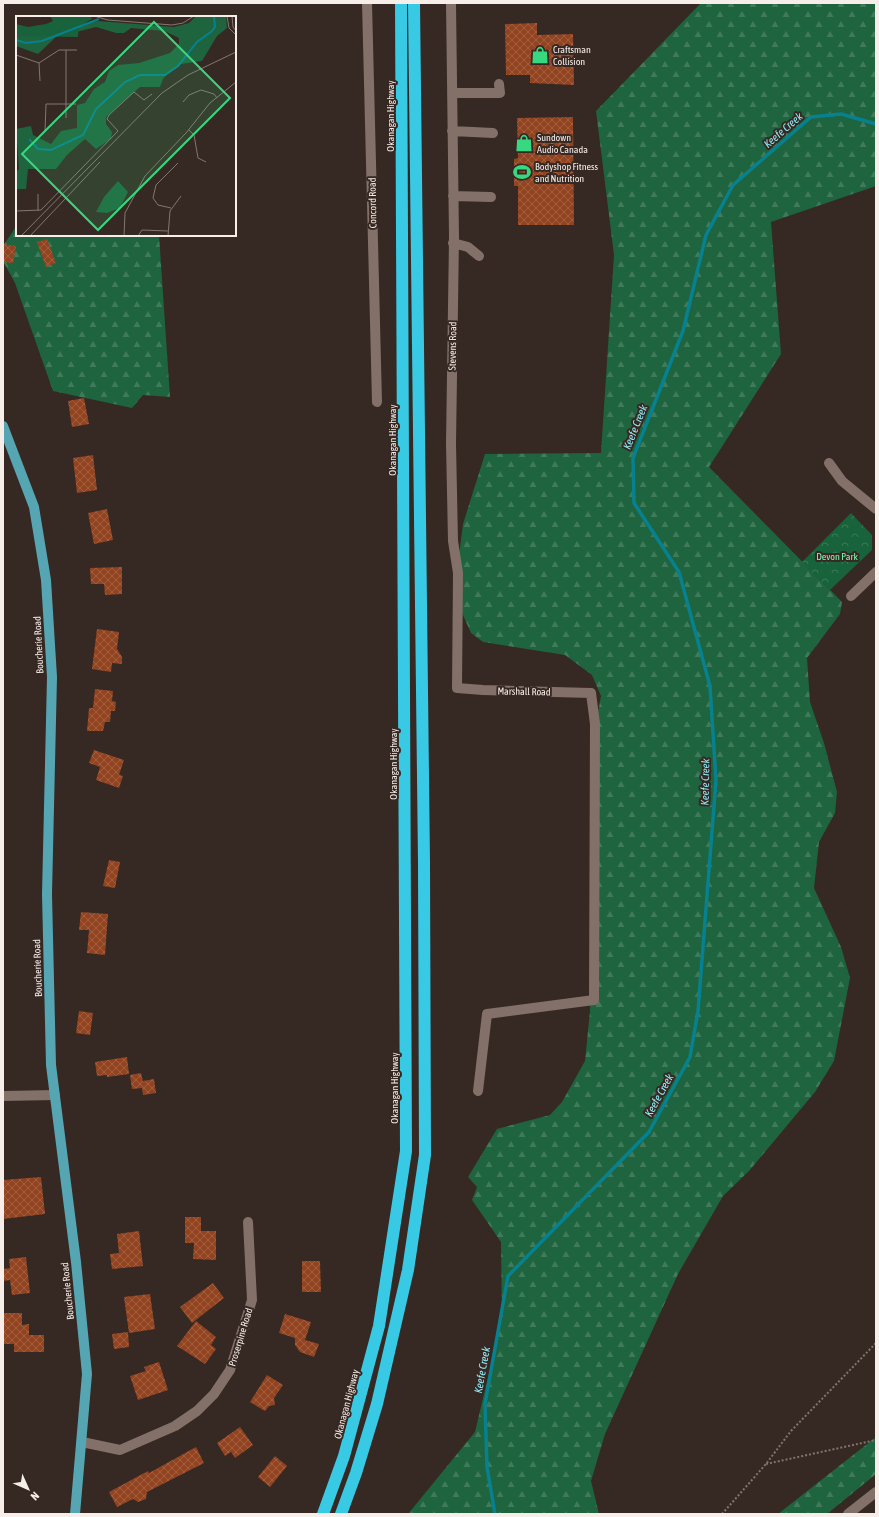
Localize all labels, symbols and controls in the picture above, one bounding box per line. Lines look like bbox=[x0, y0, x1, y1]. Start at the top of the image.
inset map bbox=[16, 16, 236, 236]
place label: Craftsman Collision bbox=[553, 44, 591, 67]
shop icon: Craftsman Collision bbox=[530, 45, 550, 65]
street label: Okanagan Highway bbox=[385, 80, 396, 152]
water label: Keefe Creek bbox=[761, 110, 805, 150]
place label: Sundown Audio Canada bbox=[537, 132, 588, 155]
shop icon: Sundown Audio Canada bbox=[514, 133, 534, 153]
place label: Bodyshop Fitness and Nutrition bbox=[535, 161, 599, 184]
sports icon: Bodyshop Fitness and Nutrition bbox=[512, 162, 532, 182]
street label: Concord Road bbox=[367, 177, 378, 228]
street label: Stevens Road bbox=[447, 321, 458, 371]
water label: Keefe Creek bbox=[621, 403, 649, 451]
street label: Okanagan Highway bbox=[387, 404, 398, 476]
park label: Devon Park bbox=[816, 551, 858, 562]
street label: Boucherie Road bbox=[31, 616, 45, 674]
street label: Marshall Road bbox=[497, 686, 551, 697]
street label: Okanagan Highway bbox=[388, 728, 399, 800]
water label: Keefe Creek bbox=[699, 758, 711, 806]
street label: Boucherie Road bbox=[31, 939, 44, 997]
street label: Okanagan Highway bbox=[389, 1052, 400, 1124]
water label: Keefe Creek bbox=[642, 1071, 676, 1118]
street label: Boucherie Road bbox=[59, 1261, 76, 1320]
street label: Proserpine Road bbox=[226, 1306, 255, 1368]
water label: Keefe Creek bbox=[472, 1346, 492, 1394]
street label: Okanagan Highway bbox=[332, 1368, 361, 1440]
north arrow bbox=[8, 1469, 48, 1509]
text: N bbox=[29, 1490, 42, 1503]

